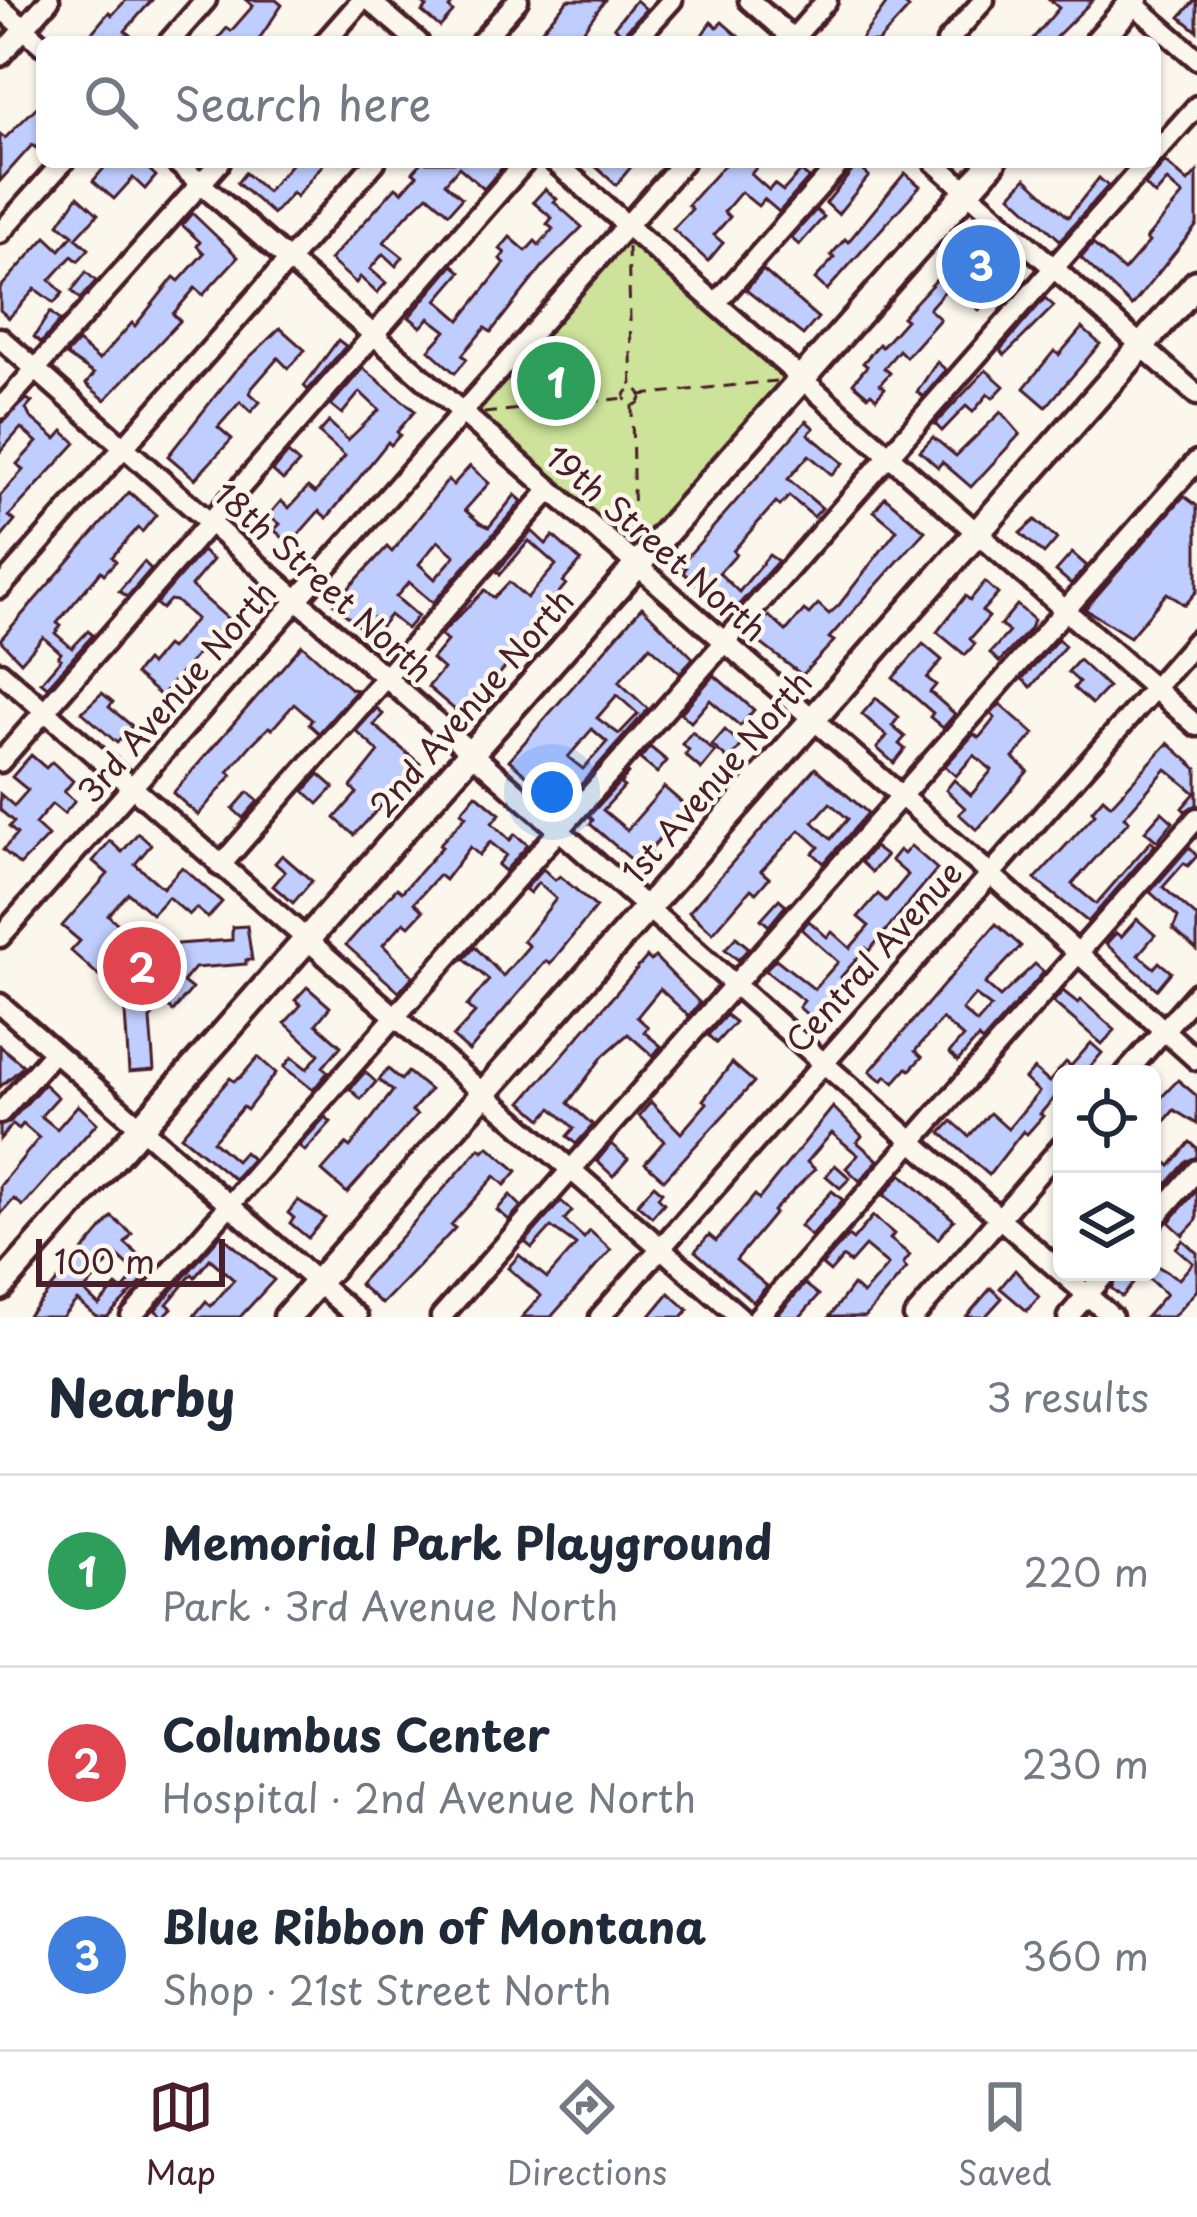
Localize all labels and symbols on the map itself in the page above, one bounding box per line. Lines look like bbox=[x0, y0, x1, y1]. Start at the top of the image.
pin: 3 bbox=[942, 219, 1020, 309]
pin: 1 bbox=[517, 336, 595, 426]
street label: 19th Street North bbox=[535, 431, 779, 652]
street label: 18th Street North bbox=[203, 468, 445, 693]
street label: 3rd Avenue North bbox=[64, 568, 287, 813]
street label: 2nd Avenue North bbox=[357, 576, 584, 827]
street label: 1st Avenue North bbox=[609, 658, 822, 893]
your location bbox=[522, 762, 582, 822]
street label: Central Avenue bbox=[772, 848, 973, 1063]
pin: 2 bbox=[103, 921, 181, 1011]
scale bar bbox=[36, 1233, 225, 1286]

